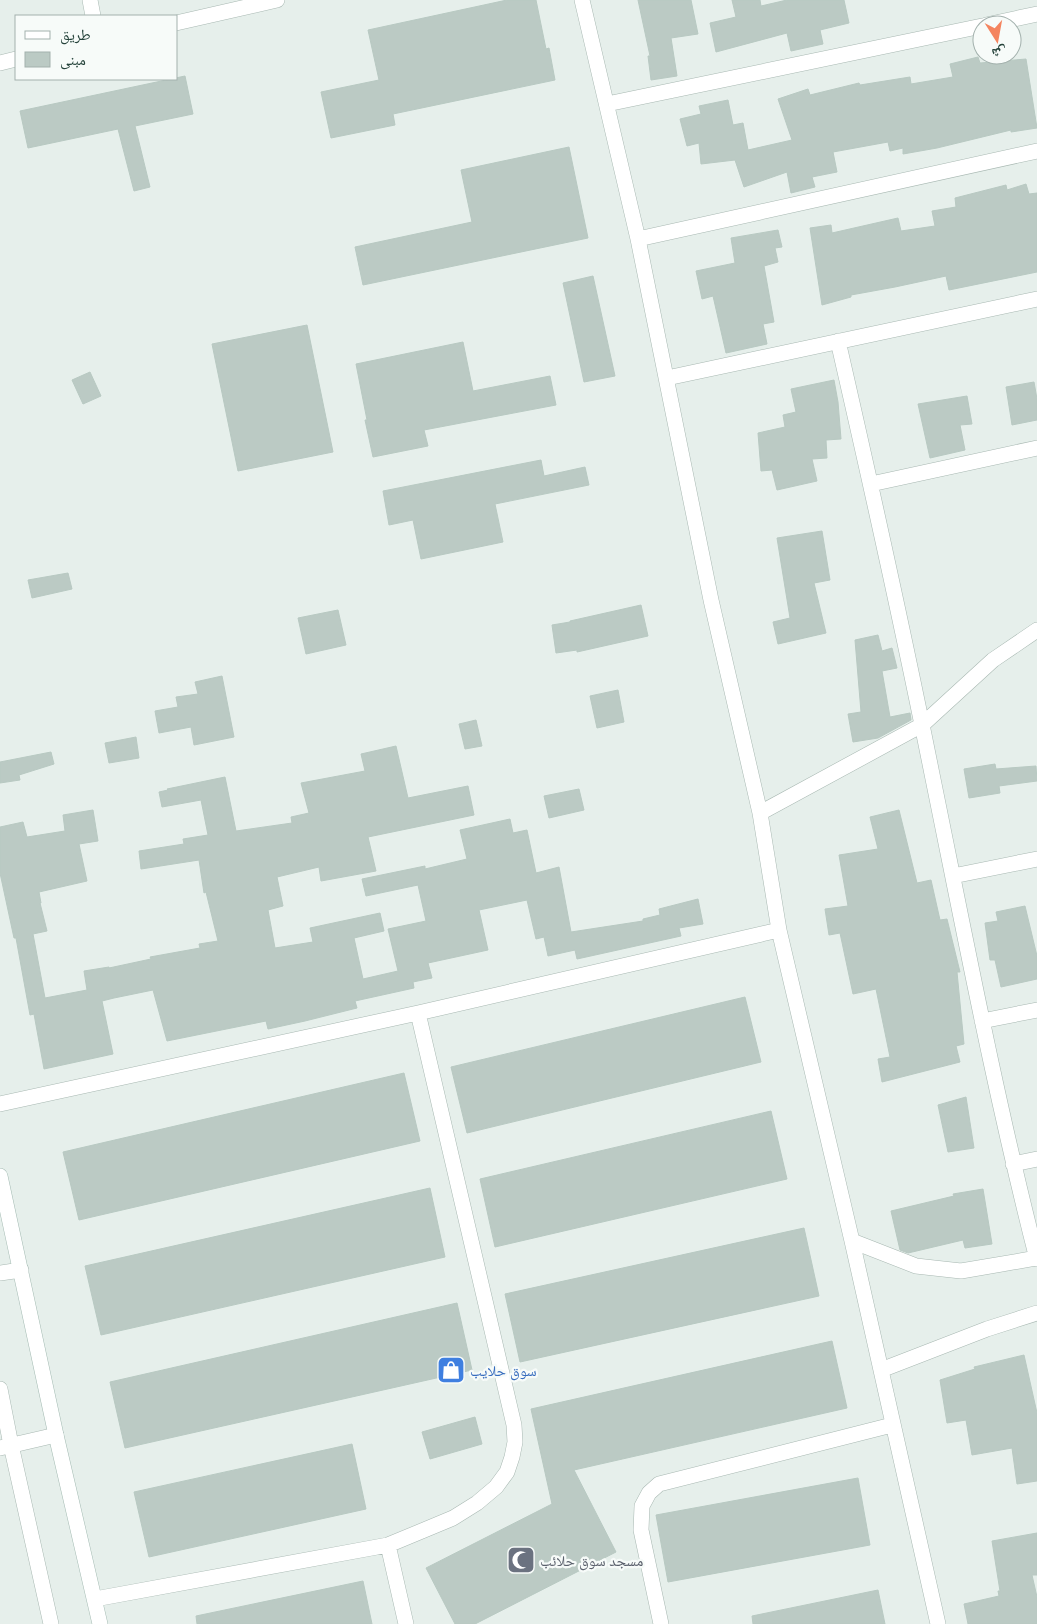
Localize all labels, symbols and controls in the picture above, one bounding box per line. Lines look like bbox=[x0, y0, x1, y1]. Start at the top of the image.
legend bbox=[15, 15, 178, 80]
north arrow bbox=[972, 15, 1022, 65]
text: طريق bbox=[60, 25, 91, 45]
text: ش bbox=[990, 43, 1008, 63]
text: مبنى bbox=[60, 50, 86, 70]
shop icon: سوق حلايب bbox=[436, 1355, 466, 1385]
place label: سوق حلايب bbox=[470, 1361, 537, 1381]
mosque icon: مسجد سوق حلائب bbox=[506, 1545, 536, 1575]
place label: مسجد سوق حلائب bbox=[540, 1551, 643, 1571]

